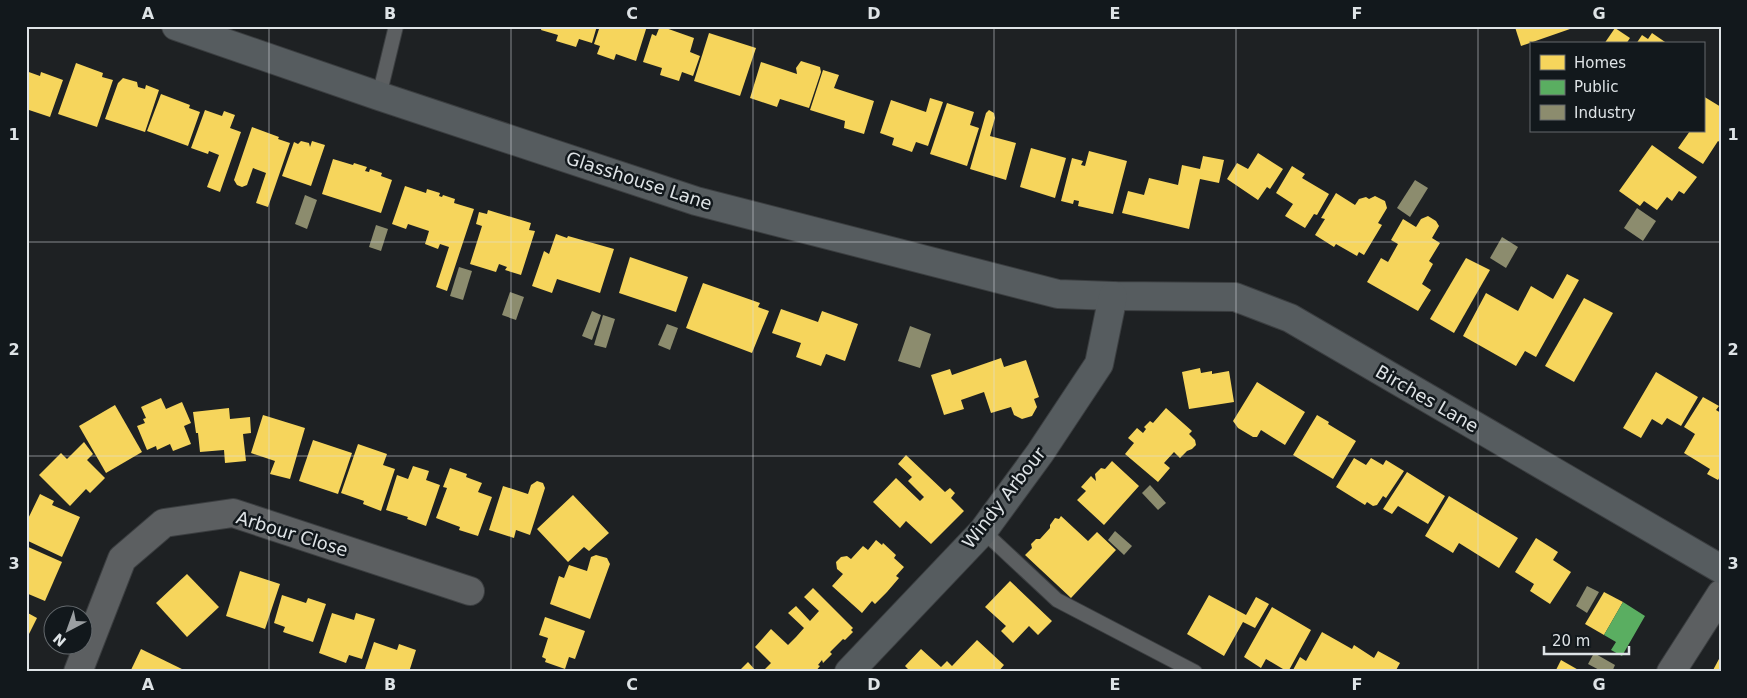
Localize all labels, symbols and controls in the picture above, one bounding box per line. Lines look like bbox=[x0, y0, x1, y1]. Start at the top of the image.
text: A bbox=[142, 4, 155, 23]
text: B bbox=[384, 4, 396, 23]
text: C bbox=[626, 4, 638, 23]
text: D bbox=[867, 4, 881, 23]
text: E bbox=[1110, 4, 1120, 23]
text: F bbox=[1352, 4, 1362, 23]
text: G bbox=[1592, 4, 1606, 23]
legend bbox=[1530, 42, 1704, 132]
text: Homes bbox=[1574, 54, 1626, 72]
text: Public bbox=[1574, 78, 1618, 96]
text: Industry bbox=[1574, 104, 1636, 122]
text: 1 bbox=[8, 125, 20, 144]
text: 1 bbox=[1727, 125, 1739, 144]
street label: Glasshouse Lane bbox=[563, 147, 715, 214]
text: 2 bbox=[8, 340, 20, 359]
text: 2 bbox=[1727, 340, 1739, 359]
street label: Birches Lane bbox=[1372, 361, 1482, 437]
street label: Windy Arbour bbox=[958, 442, 1050, 552]
street label: Arbour Close bbox=[234, 507, 351, 560]
text: 3 bbox=[8, 554, 20, 573]
text: 3 bbox=[1727, 554, 1739, 573]
north arrow bbox=[42, 606, 92, 656]
scale bar bbox=[1544, 623, 1630, 655]
text: N bbox=[50, 630, 69, 650]
text: 20 m bbox=[1552, 632, 1590, 650]
text: A bbox=[142, 675, 155, 694]
text: B bbox=[384, 675, 396, 694]
text: C bbox=[626, 675, 638, 694]
text: D bbox=[867, 675, 881, 694]
text: E bbox=[1110, 675, 1120, 694]
text: F bbox=[1352, 675, 1362, 694]
text: G bbox=[1592, 675, 1606, 694]

